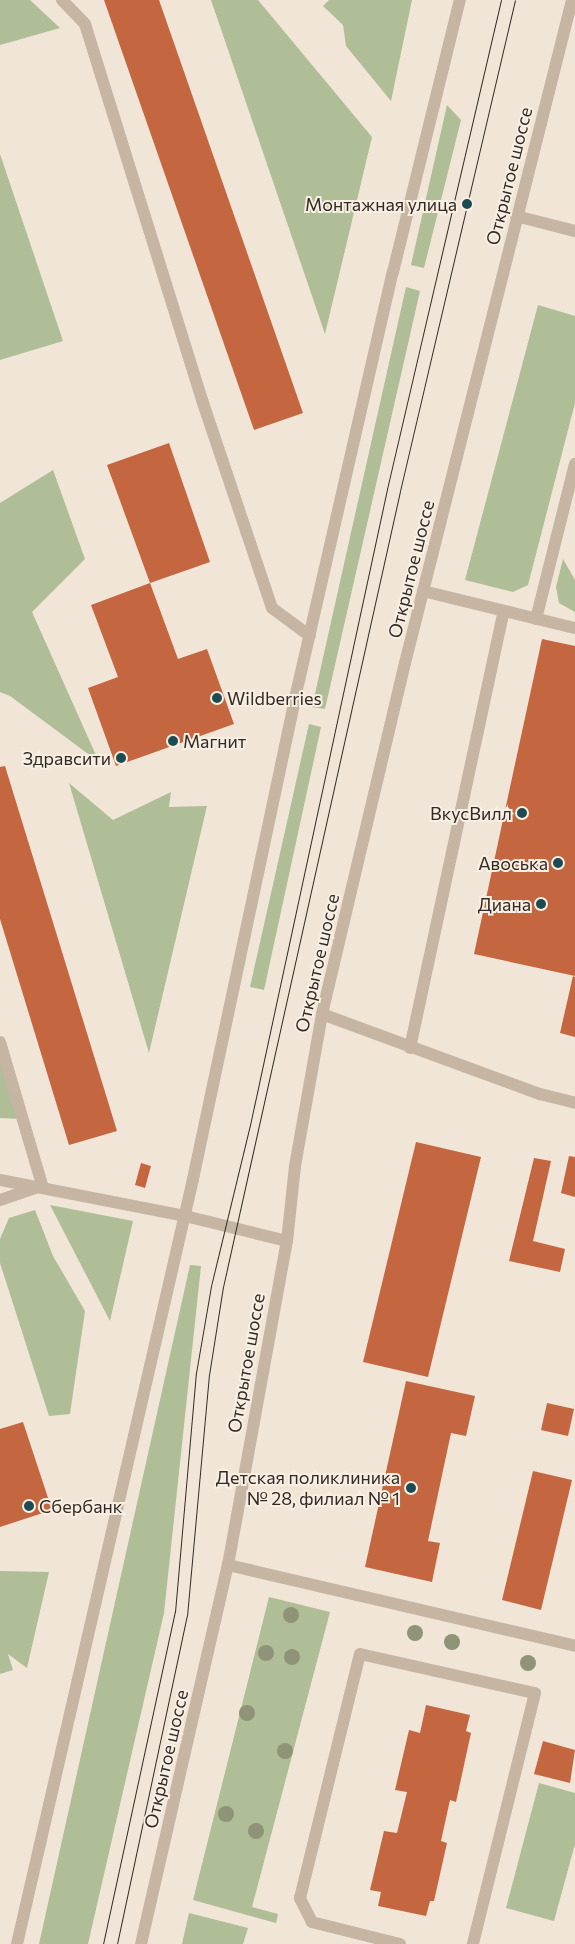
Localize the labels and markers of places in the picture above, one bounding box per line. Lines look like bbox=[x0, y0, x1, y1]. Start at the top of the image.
place label: Монтажная улица bbox=[305, 193, 457, 215]
marker: Монтажная улица bbox=[461, 198, 473, 210]
place label: Wildberries bbox=[227, 687, 322, 709]
marker: Wildberries bbox=[211, 692, 223, 704]
place label: Магнит bbox=[183, 730, 246, 752]
marker: Магнит bbox=[167, 735, 179, 747]
place label: Здравсити bbox=[23, 747, 111, 769]
marker: Здравсити bbox=[115, 752, 127, 764]
place label: ВкусВилл bbox=[430, 802, 512, 824]
marker: ВкусВилл bbox=[516, 807, 528, 819]
place label: Авоська bbox=[478, 852, 548, 874]
marker: Авоська bbox=[552, 857, 564, 869]
place label: Диана bbox=[478, 893, 531, 915]
marker: Диана bbox=[535, 898, 547, 910]
place label: Детская поликлиника № 28, филиал № 1 bbox=[216, 1467, 400, 1510]
marker: Детская поликлиника № 28, филиал № 1 bbox=[404, 1481, 418, 1495]
place label: Сбербанк bbox=[39, 1495, 122, 1517]
marker: Сбербанк bbox=[23, 1500, 35, 1512]

